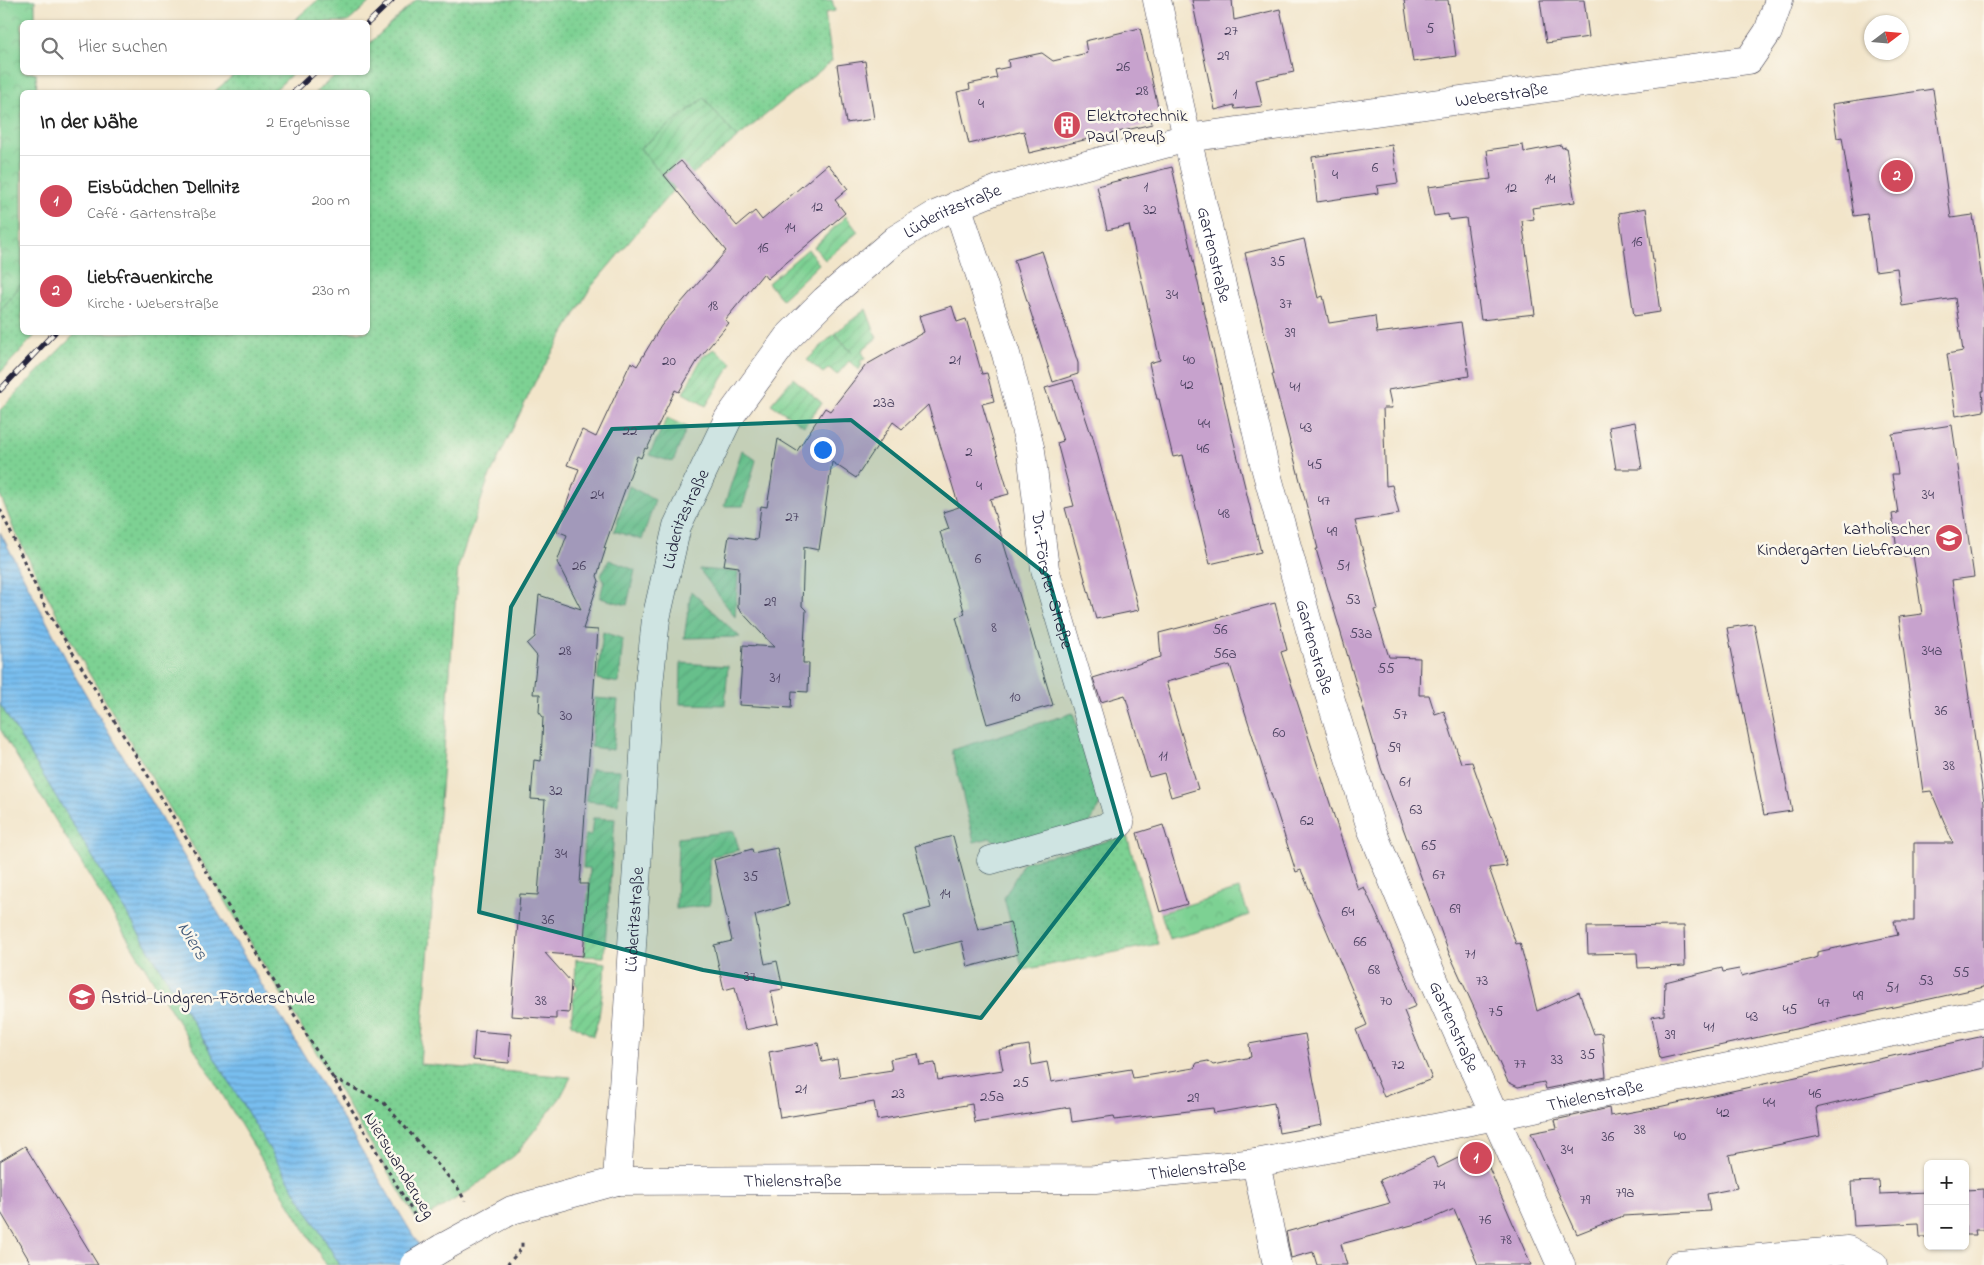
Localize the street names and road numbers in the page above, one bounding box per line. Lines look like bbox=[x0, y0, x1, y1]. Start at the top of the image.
street label: Weberstraße bbox=[1454, 77, 1551, 116]
street label: Lüderitzstraße bbox=[899, 178, 1006, 246]
street label: Gartenstraße bbox=[1189, 204, 1237, 306]
street label: Lüderitzstraße bbox=[657, 464, 718, 572]
street label: Dr.-Förster-Straße bbox=[1023, 509, 1079, 653]
street label: Gartenstraße bbox=[1287, 597, 1340, 699]
street label: Lüderitzstraße bbox=[619, 865, 652, 973]
street label: Gartenstraße bbox=[1421, 977, 1485, 1078]
street label: Thielenstraße bbox=[1545, 1074, 1647, 1120]
street label: Nierswanderweg bbox=[355, 1108, 440, 1225]
street label: Thielenstraße bbox=[1147, 1153, 1248, 1189]
street label: Thielenstraße bbox=[743, 1169, 843, 1195]

